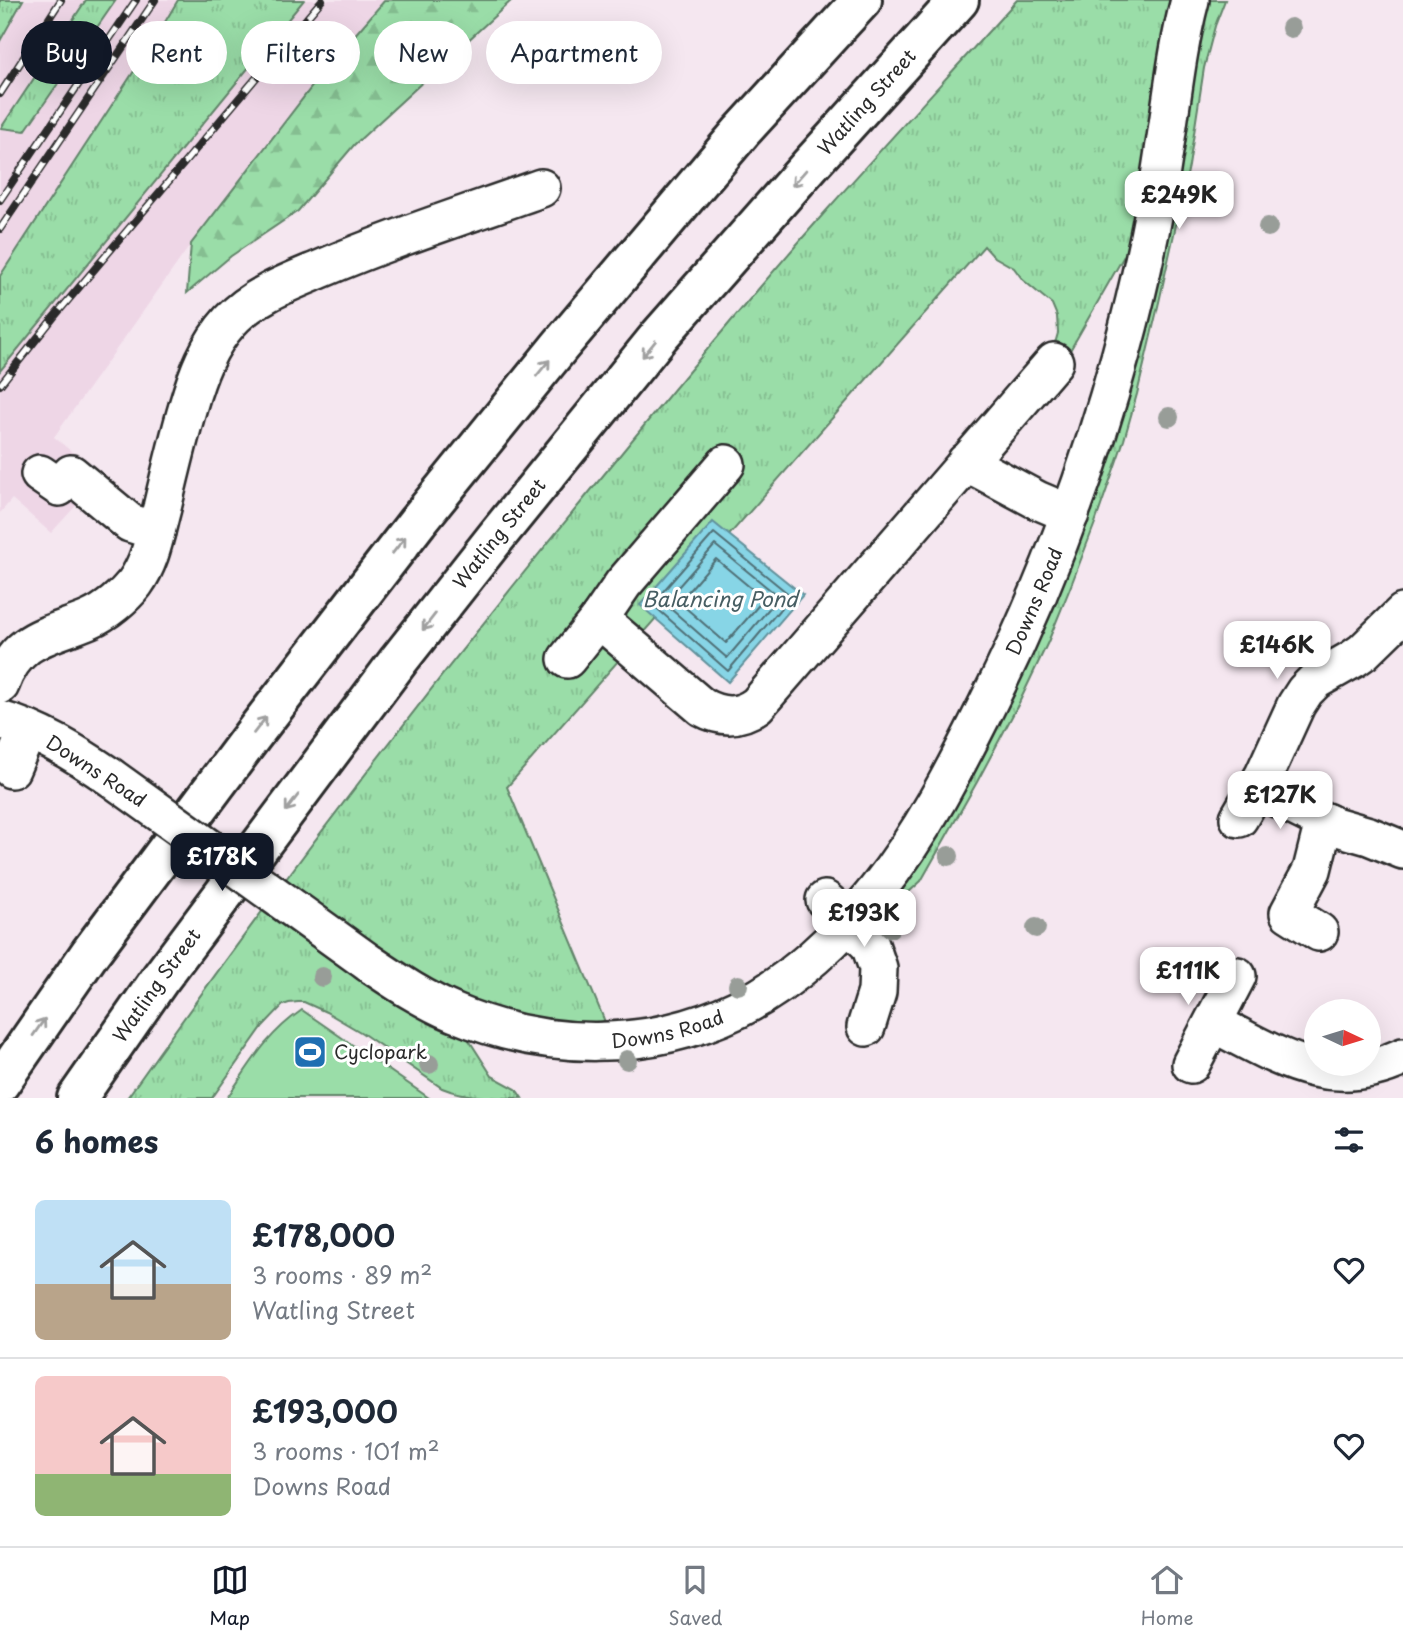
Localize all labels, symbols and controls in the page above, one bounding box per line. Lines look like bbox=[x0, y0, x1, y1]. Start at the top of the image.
chip: Buy bbox=[21, 21, 112, 84]
chip: Rent bbox=[126, 21, 227, 84]
chip: Filters bbox=[241, 21, 360, 84]
chip: New bbox=[374, 21, 472, 84]
chip: Apartment bbox=[486, 21, 662, 84]
street label: Watling Street bbox=[811, 42, 922, 161]
one-way arrow bbox=[791, 169, 807, 187]
pin: £249K bbox=[1130, 172, 1228, 231]
text: £249K bbox=[1141, 176, 1217, 211]
one-way arrow bbox=[641, 339, 656, 357]
one-way arrow bbox=[535, 360, 550, 378]
street label: Watling Street bbox=[445, 471, 552, 594]
one-way arrow bbox=[392, 536, 407, 555]
street label: Downs Road bbox=[998, 543, 1069, 660]
water label: Balancing Pond bbox=[643, 582, 801, 614]
one-way arrow bbox=[422, 612, 437, 630]
pin: £146K bbox=[1228, 622, 1326, 681]
text: £146K bbox=[1240, 626, 1314, 661]
one-way arrow bbox=[252, 716, 268, 734]
street label: Downs Road bbox=[41, 727, 152, 813]
pin: £127K bbox=[1231, 772, 1329, 831]
text: £127K bbox=[1244, 776, 1316, 811]
one-way arrow bbox=[284, 793, 299, 812]
pin: £178K bbox=[173, 834, 271, 893]
text: £178K bbox=[187, 838, 257, 873]
pin: £193K bbox=[815, 890, 913, 949]
text: £193K bbox=[828, 894, 900, 929]
street label: Watling Street bbox=[105, 922, 207, 1047]
pin: £111K bbox=[1139, 948, 1237, 1007]
text: £111K bbox=[1156, 952, 1220, 987]
north arrow bbox=[1304, 999, 1381, 1076]
map controls bbox=[1304, 999, 1381, 1076]
street label: Downs Road bbox=[610, 1002, 728, 1054]
one-way arrow bbox=[32, 1018, 46, 1037]
sports icon: Cyclopark bbox=[291, 1033, 329, 1071]
place label: Cyclopark bbox=[334, 1037, 428, 1065]
text: 6 homes bbox=[35, 1118, 158, 1163]
icon: filters bbox=[1330, 1121, 1368, 1159]
text: £178,000 bbox=[252, 1212, 395, 1257]
icon: home bbox=[91, 1228, 175, 1312]
icon: heart bbox=[1330, 1251, 1368, 1289]
text: 3 rooms · 89 m² bbox=[252, 1257, 432, 1292]
text: Watling Street bbox=[252, 1292, 415, 1327]
text: £193,000 bbox=[252, 1388, 398, 1433]
icon: home bbox=[91, 1404, 175, 1488]
icon: heart bbox=[1330, 1427, 1368, 1465]
text: 3 rooms · 101 m² bbox=[252, 1433, 440, 1468]
text: Downs Road bbox=[252, 1468, 391, 1503]
tab: Map bbox=[209, 1561, 250, 1631]
tab: Saved bbox=[668, 1561, 722, 1631]
tab: Home bbox=[1141, 1561, 1194, 1631]

